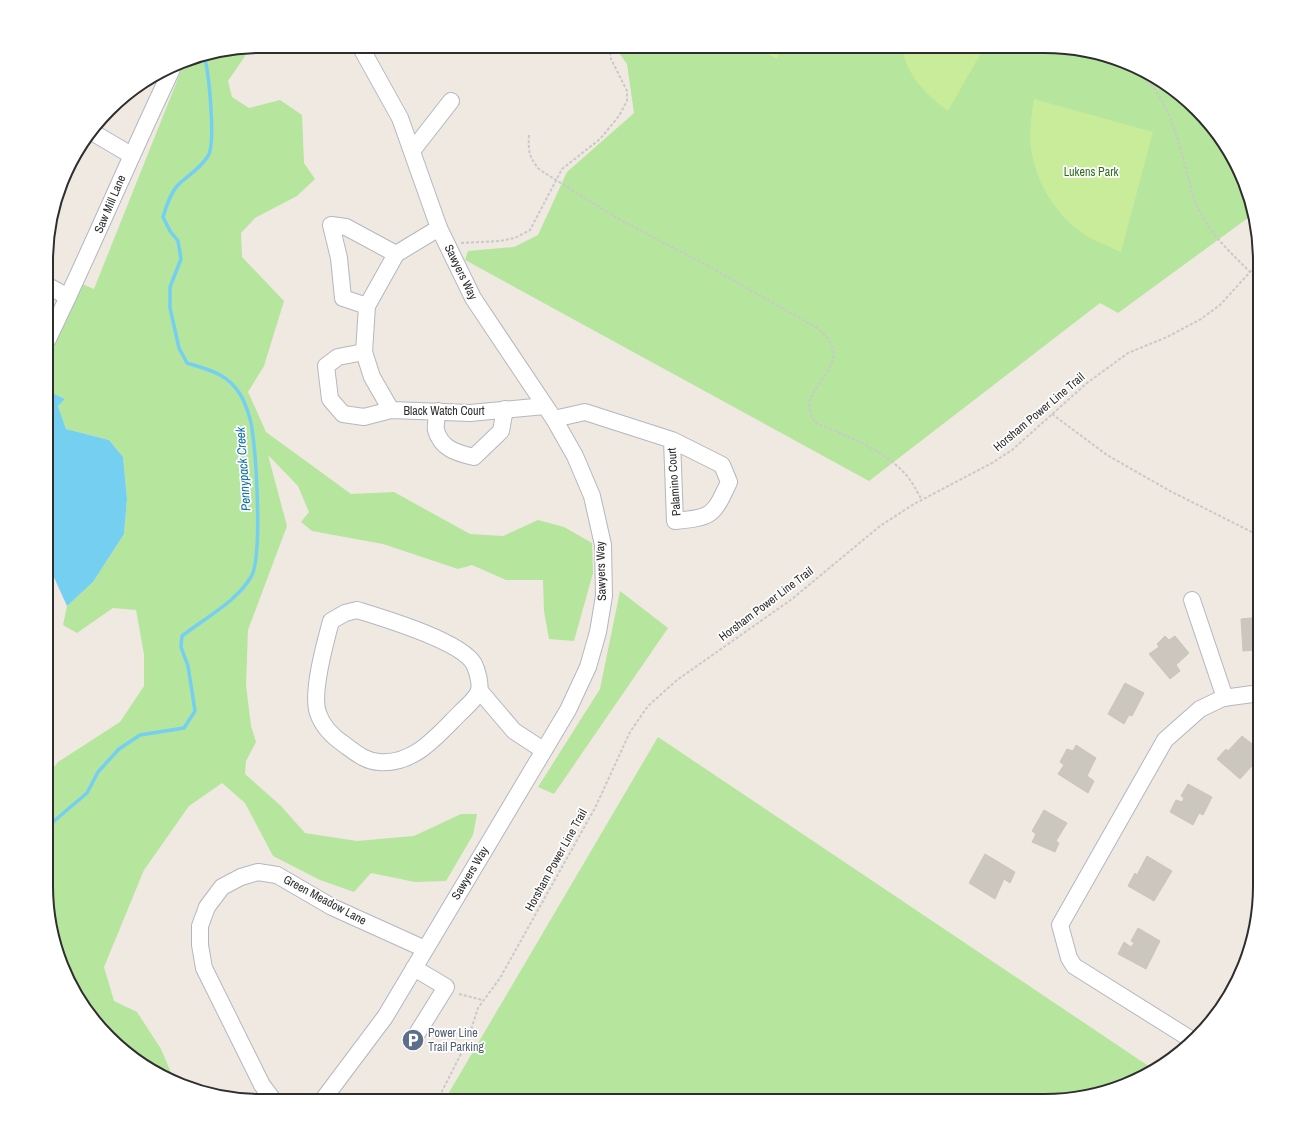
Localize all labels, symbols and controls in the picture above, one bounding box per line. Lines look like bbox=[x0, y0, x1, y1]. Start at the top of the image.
park label: Lukens Park bbox=[1064, 164, 1118, 180]
street label: Saw Mill Lane bbox=[91, 172, 129, 236]
street label: Sawyers Way bbox=[441, 242, 481, 302]
street label: Horsham Power Line Trail bbox=[990, 369, 1088, 455]
street label: Black Watch Court bbox=[403, 403, 485, 419]
water label: Pennypack Creek bbox=[232, 426, 254, 512]
street label: Palamino Court bbox=[664, 447, 684, 517]
street label: Sawyers Way bbox=[592, 541, 610, 601]
street label: Horsham Power Line Trail bbox=[716, 563, 816, 645]
street label: Horsham Power Line Trail bbox=[521, 806, 591, 914]
street label: Sawyers Way bbox=[448, 843, 492, 903]
street label: Green Meadow Lane bbox=[281, 871, 369, 929]
place label: Power Line Trail Parking bbox=[428, 1025, 484, 1055]
parking icon: Power Line Trail Parking bbox=[400, 1027, 426, 1053]

